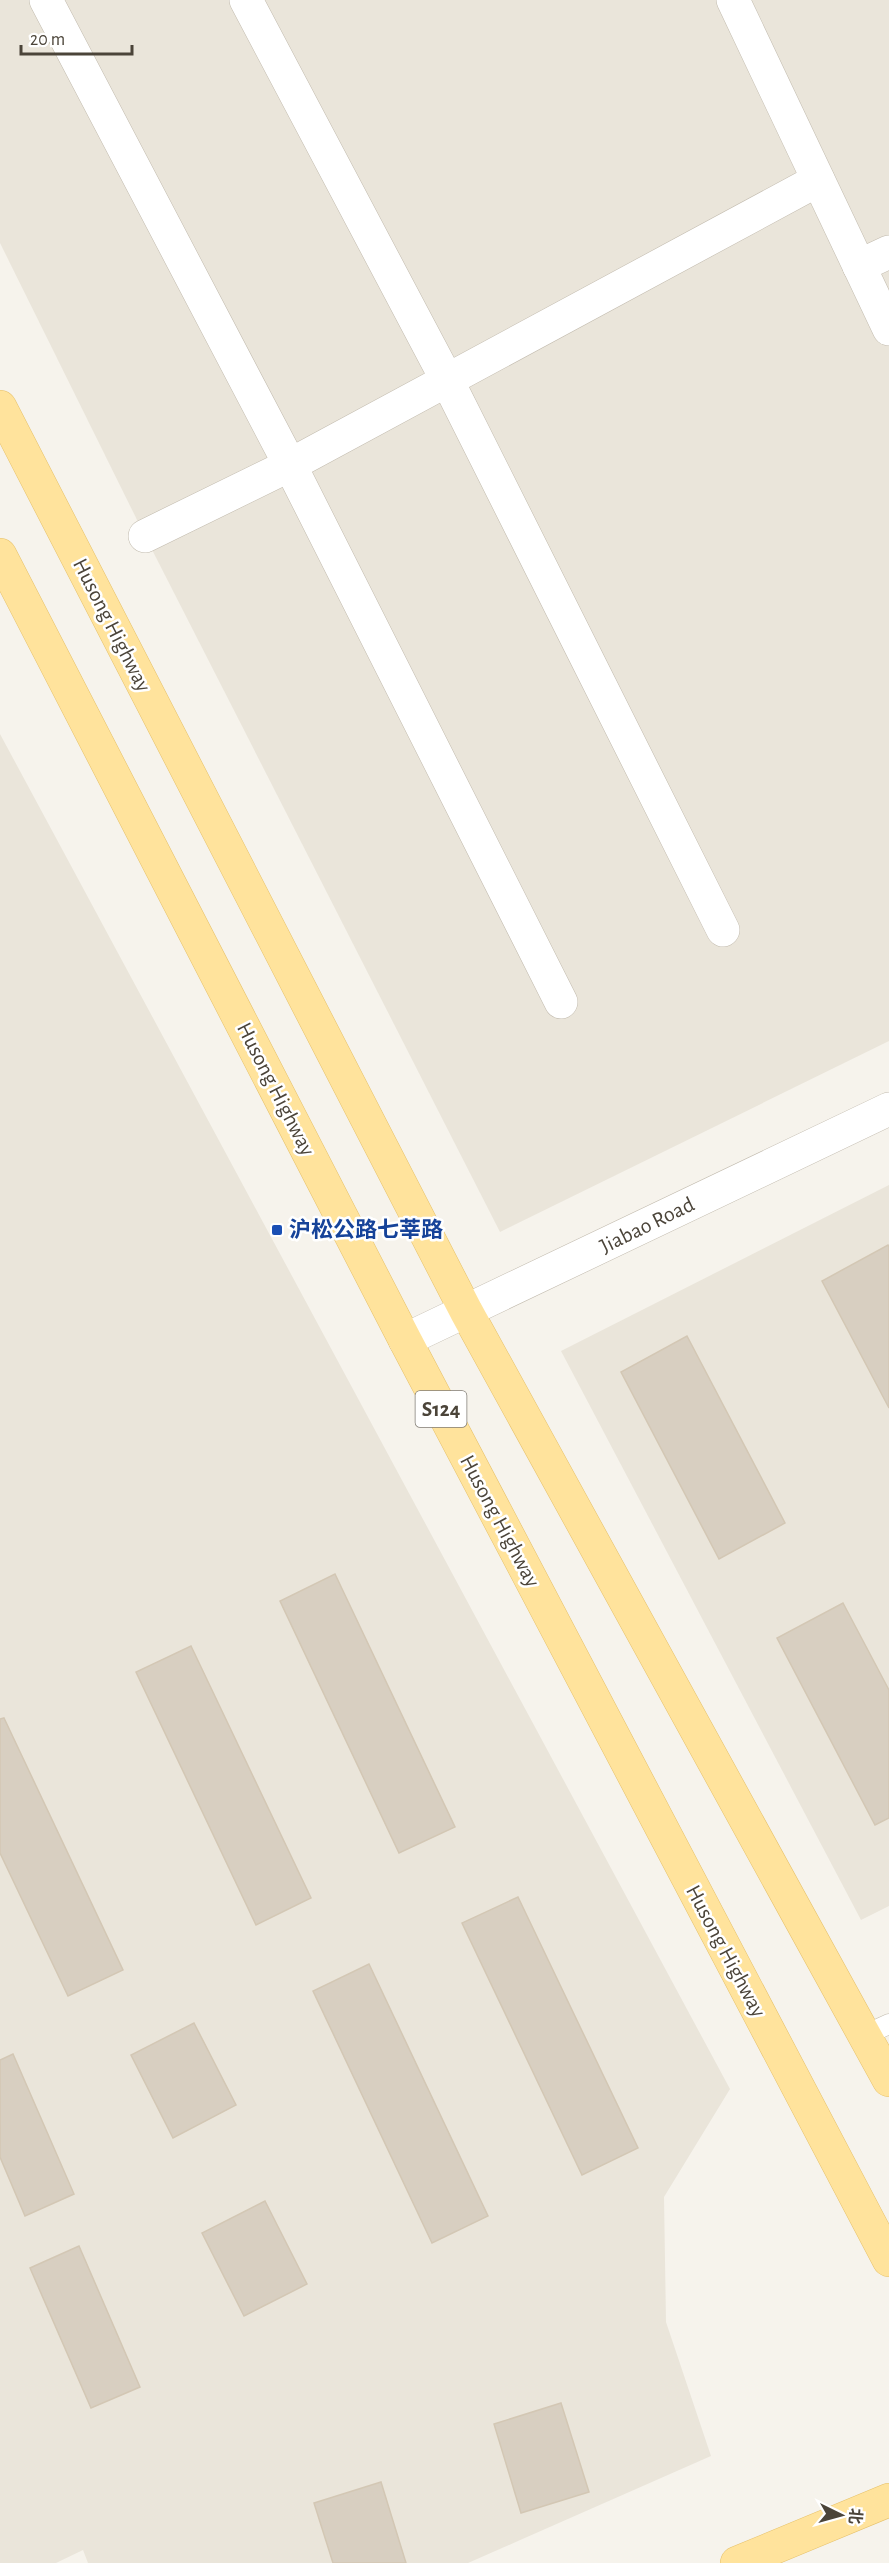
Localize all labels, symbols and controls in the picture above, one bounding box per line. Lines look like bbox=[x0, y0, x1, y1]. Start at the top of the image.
scale bar bbox=[21, 18, 132, 56]
text: 20 m bbox=[30, 31, 65, 49]
street label: Husong Highway bbox=[69, 555, 155, 696]
street label: Husong Highway bbox=[233, 1019, 319, 1160]
street label: Jiabao Road bbox=[596, 1193, 698, 1257]
place label: 沪松公路七莘路 bbox=[289, 1218, 443, 1241]
marker: 沪松公路七莘路 bbox=[270, 1223, 284, 1237]
road number: S124 bbox=[416, 1391, 466, 1427]
street label: Husong Highway bbox=[456, 1451, 544, 1591]
street label: Husong Highway bbox=[682, 1881, 770, 2021]
north arrow bbox=[811, 2485, 871, 2545]
text: 北 bbox=[846, 2508, 865, 2525]

